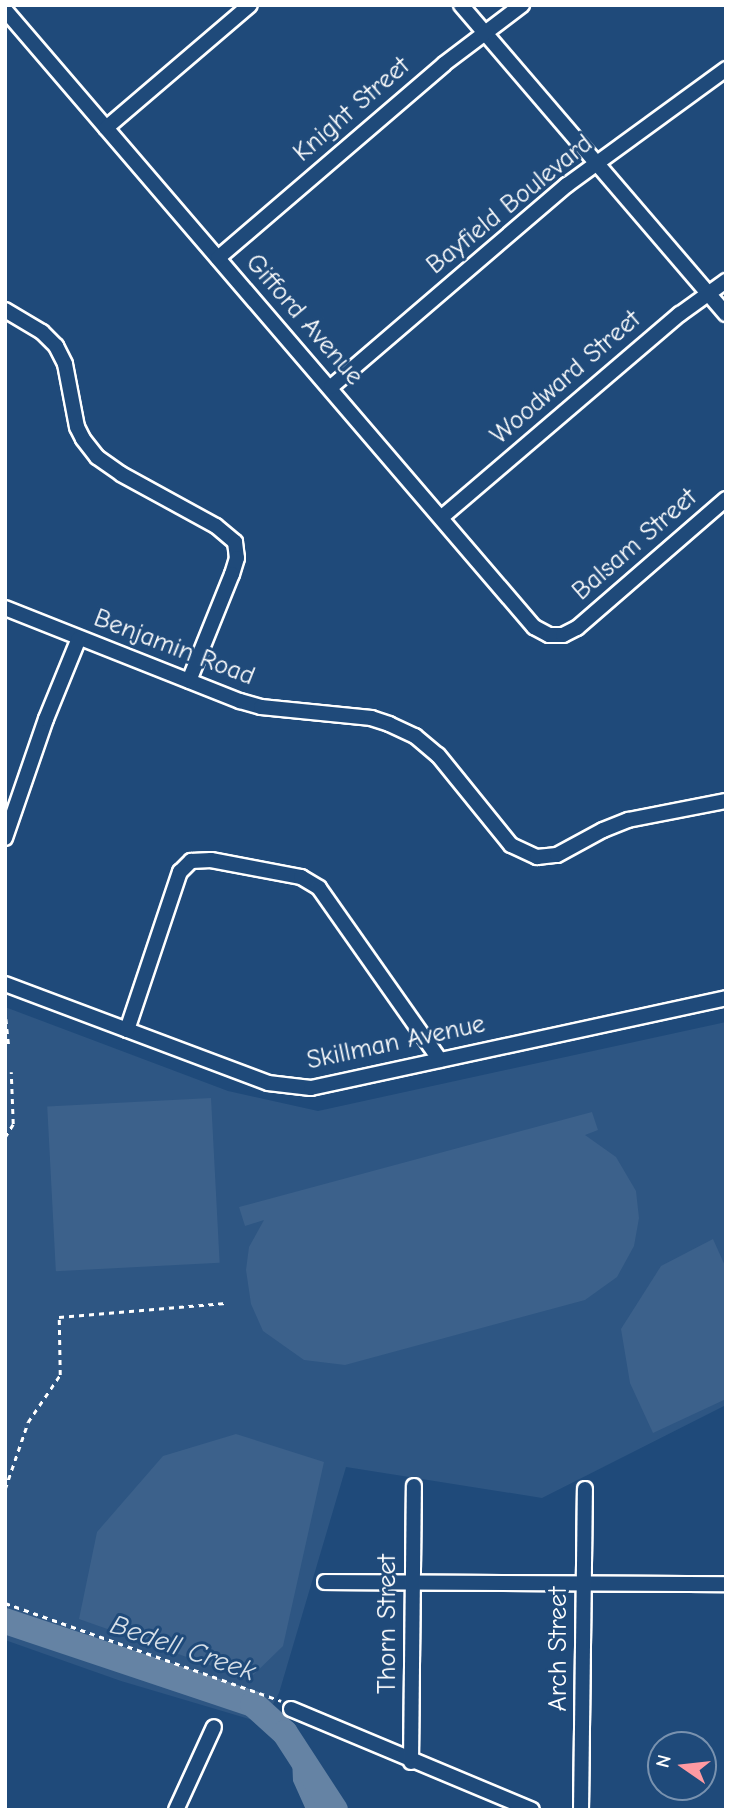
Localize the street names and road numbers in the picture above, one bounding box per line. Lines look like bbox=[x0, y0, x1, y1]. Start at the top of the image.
street label: Knight Street bbox=[288, 51, 416, 169]
street label: Bayfield Boulevard bbox=[421, 129, 599, 281]
street label: Gifford Avenue bbox=[239, 248, 369, 392]
street label: Woodward Street bbox=[485, 304, 647, 452]
street label: Balsam Street bbox=[566, 482, 704, 608]
street label: Benjamin Road bbox=[89, 603, 259, 693]
street label: Skillman Avenue bbox=[304, 1009, 488, 1077]
street label: Thorn Street bbox=[372, 1554, 404, 1694]
street label: Arch Street bbox=[543, 1587, 575, 1711]

